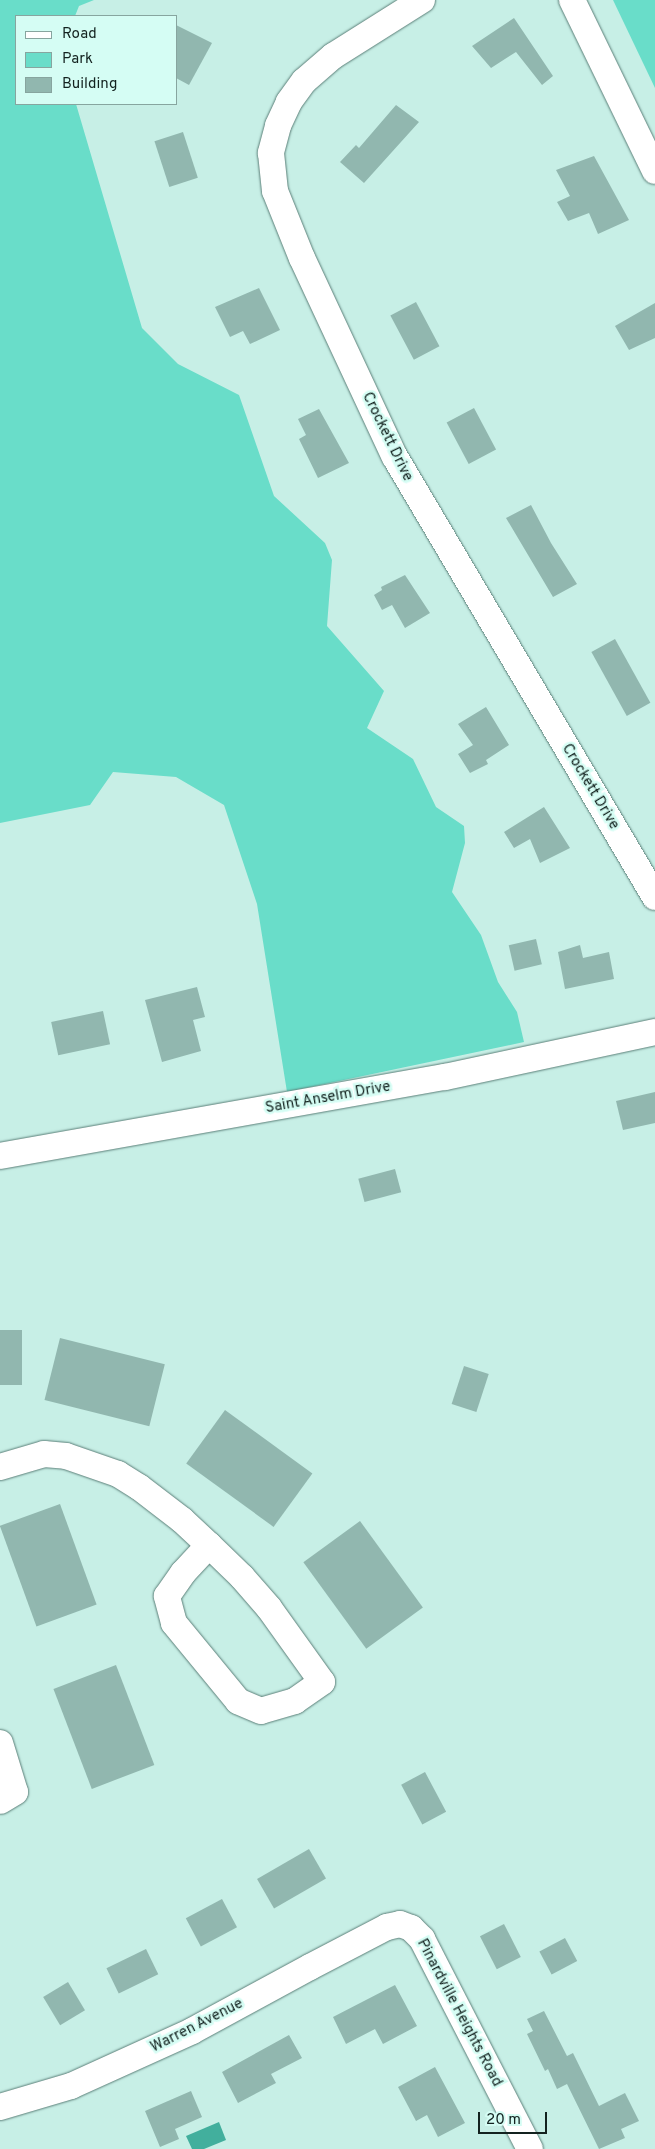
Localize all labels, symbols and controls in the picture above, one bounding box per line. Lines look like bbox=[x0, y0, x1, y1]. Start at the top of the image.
legend bbox=[15, 15, 178, 105]
text: Road bbox=[62, 25, 97, 44]
text: Park bbox=[62, 50, 93, 69]
text: Building bbox=[62, 75, 117, 94]
street label: Crockett Drive bbox=[358, 390, 416, 484]
street label: Crockett Drive bbox=[557, 741, 623, 833]
street label: Saint Anselm Drive bbox=[264, 1078, 392, 1118]
street label: Pinardville Heights Road bbox=[412, 1936, 506, 2090]
street label: Warren Avenue bbox=[148, 1995, 246, 2057]
scale bar bbox=[480, 2102, 549, 2134]
text: 20 m bbox=[486, 2111, 521, 2130]

